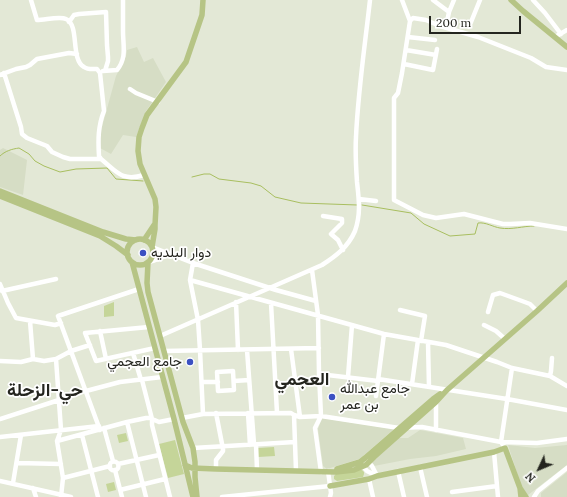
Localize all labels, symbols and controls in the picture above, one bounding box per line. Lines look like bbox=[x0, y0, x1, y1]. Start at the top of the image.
scale bar bbox=[431, 8, 523, 34]
text: 200 m bbox=[436, 15, 471, 30]
place label: دوار البلديه bbox=[151, 245, 211, 261]
marker: دوار البلديه bbox=[138, 248, 148, 258]
place label: جامع العجمي bbox=[107, 354, 182, 370]
marker: جامع العجمي bbox=[185, 357, 195, 367]
district label: العجمي bbox=[274, 369, 330, 391]
district label: حي-الزحلة bbox=[7, 380, 83, 402]
place label: جامع عبدالله بن عمر bbox=[340, 381, 410, 414]
marker: جامع عبدالله بن عمر bbox=[327, 392, 337, 402]
north arrow bbox=[519, 449, 559, 489]
text: N bbox=[522, 469, 538, 485]

